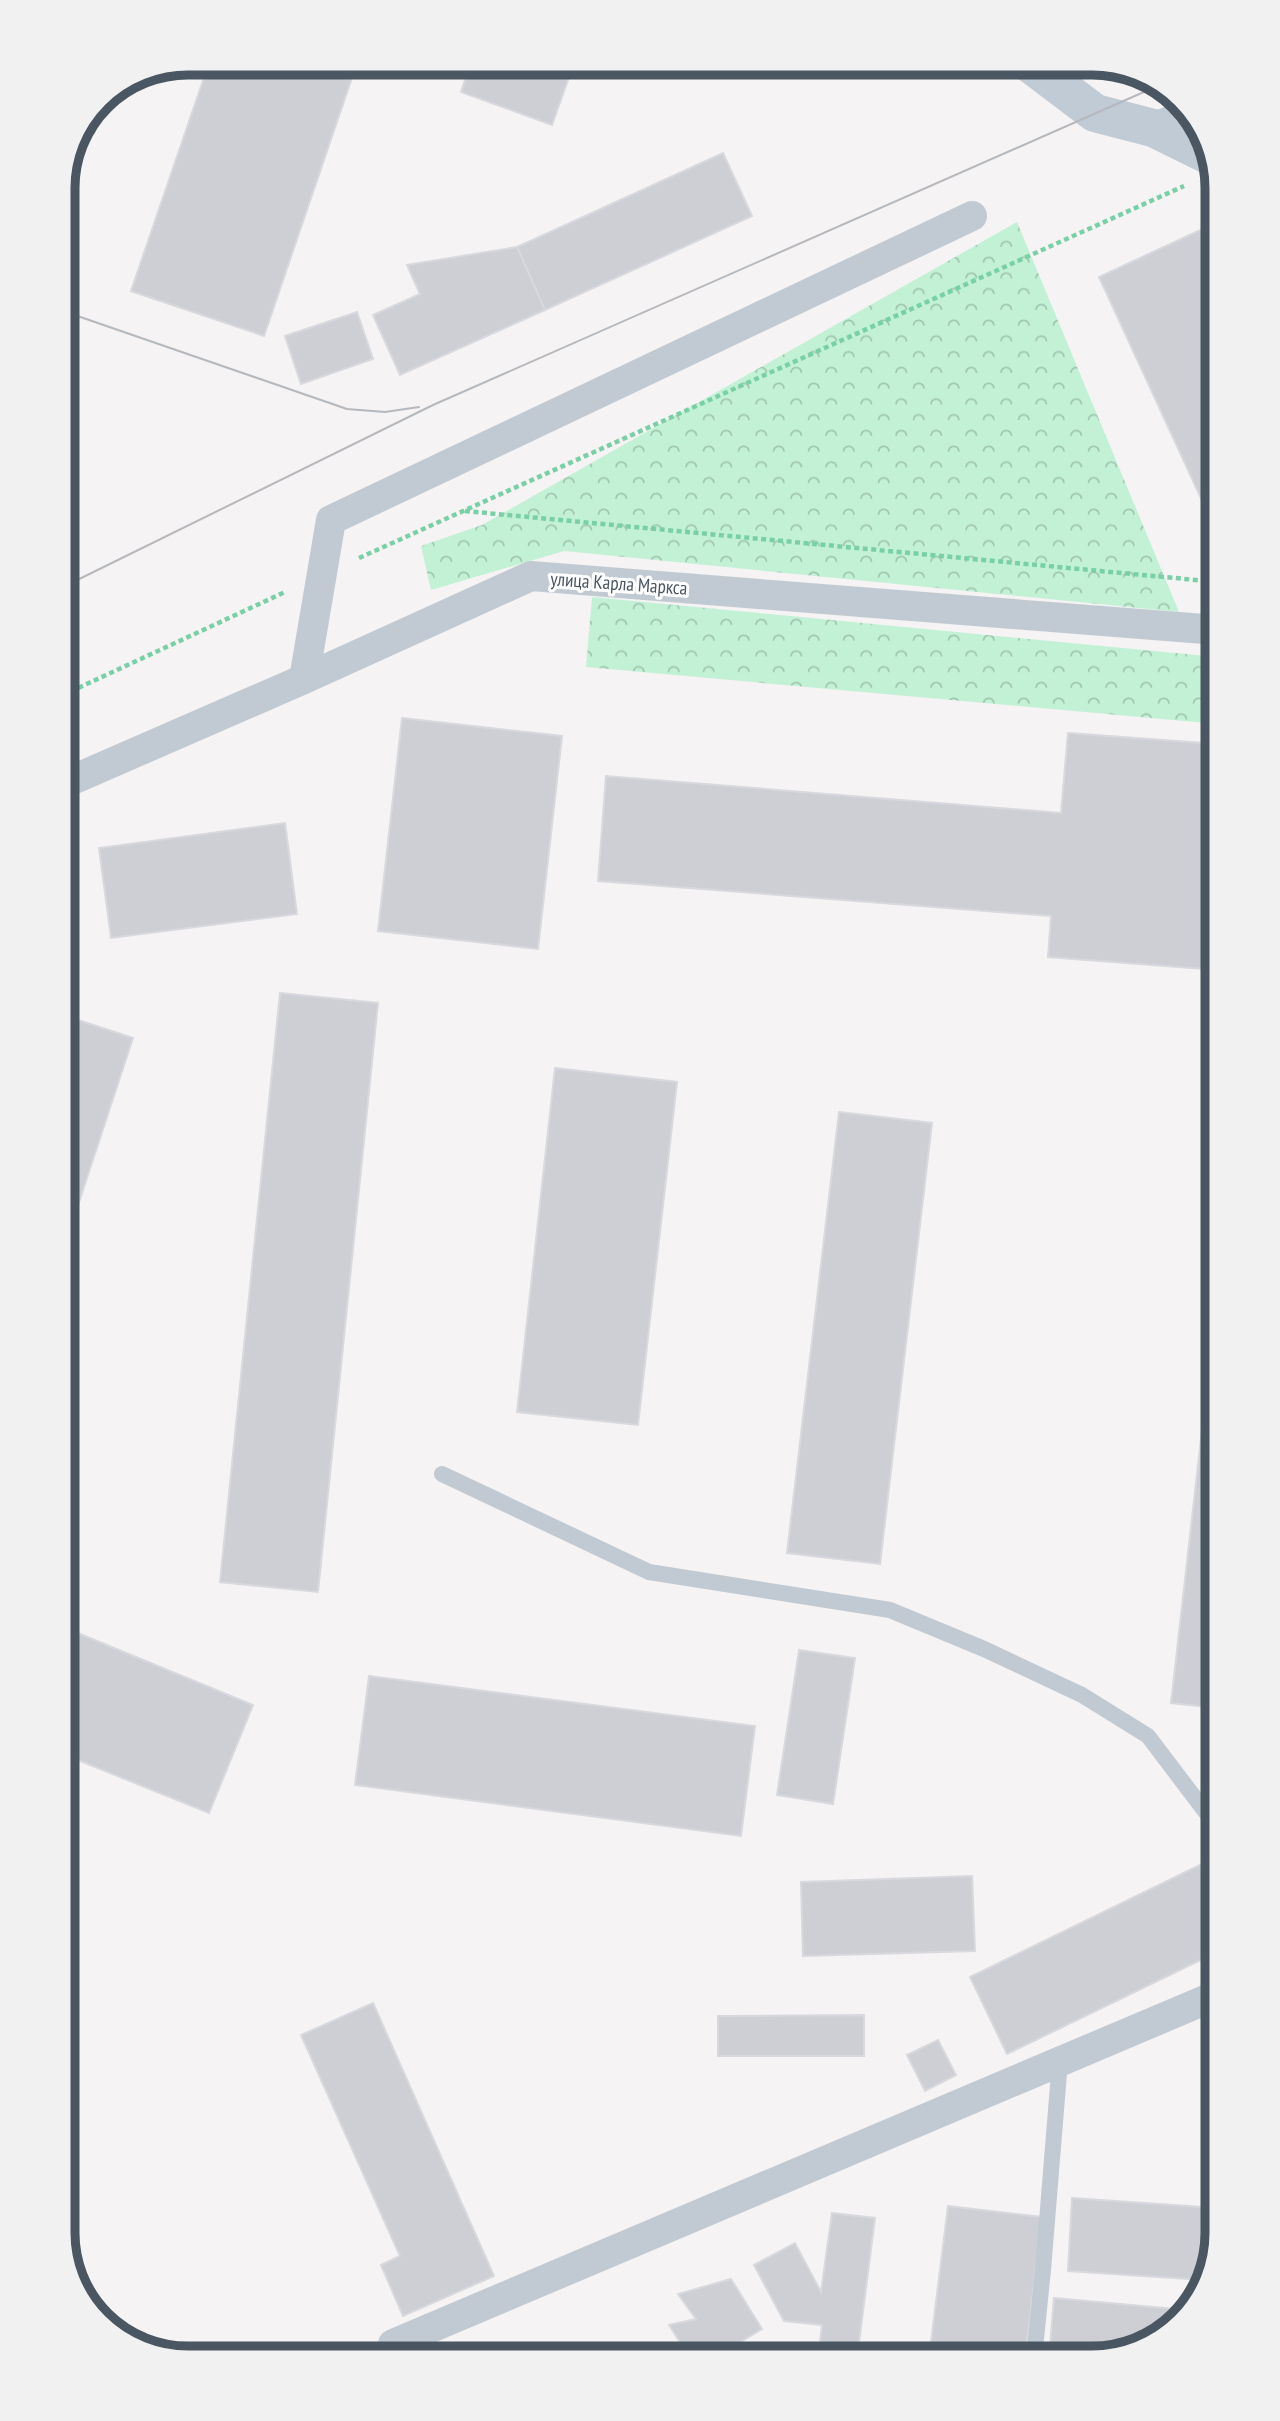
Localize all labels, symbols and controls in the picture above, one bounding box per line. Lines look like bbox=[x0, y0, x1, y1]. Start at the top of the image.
street label: улица Карла Маркса bbox=[550, 566, 688, 600]

